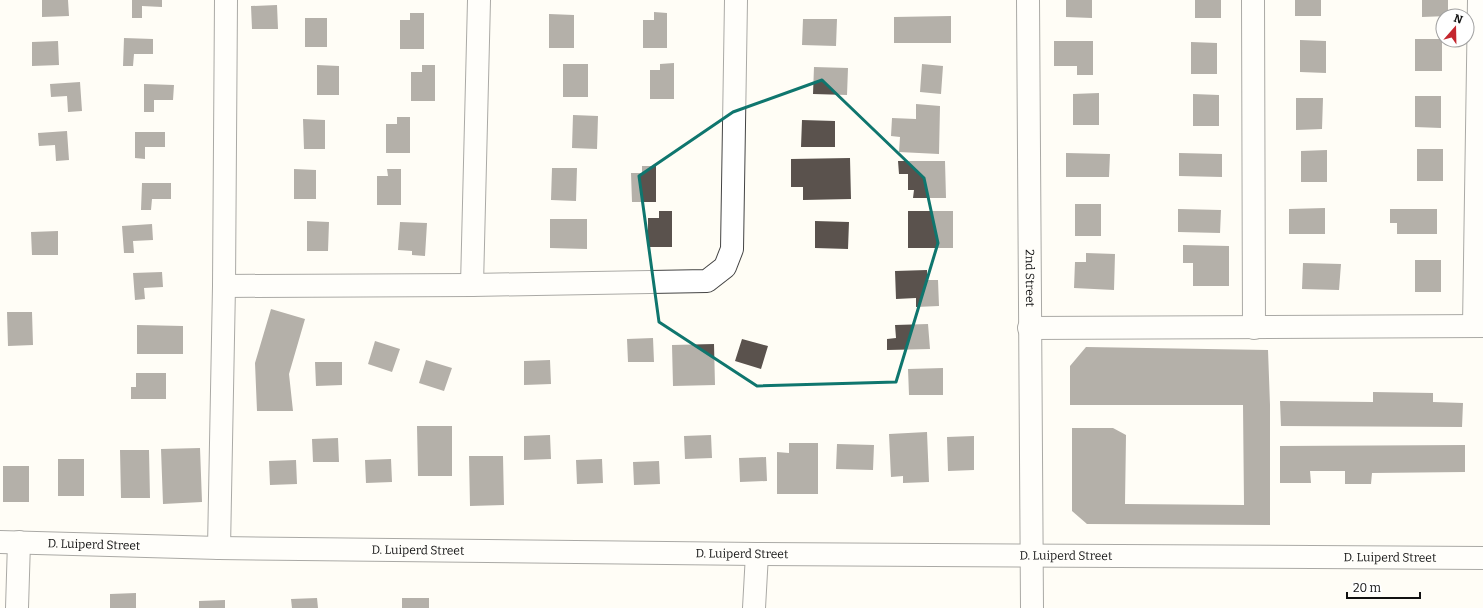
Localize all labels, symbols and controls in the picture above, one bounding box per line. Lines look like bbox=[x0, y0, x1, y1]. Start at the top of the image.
north arrow bbox=[1435, 8, 1475, 48]
text: N bbox=[1452, 12, 1465, 27]
street label: 2nd Street bbox=[1023, 249, 1037, 307]
street label: D. Luiperd Street bbox=[47, 536, 141, 553]
street label: D. Luiperd Street bbox=[371, 543, 465, 558]
street label: D. Luiperd Street bbox=[695, 546, 789, 561]
street label: D. Luiperd Street bbox=[1019, 548, 1113, 563]
street label: D. Luiperd Street bbox=[1343, 550, 1437, 565]
scale bar bbox=[1347, 574, 1420, 600]
text: 20 m bbox=[1353, 581, 1382, 595]

